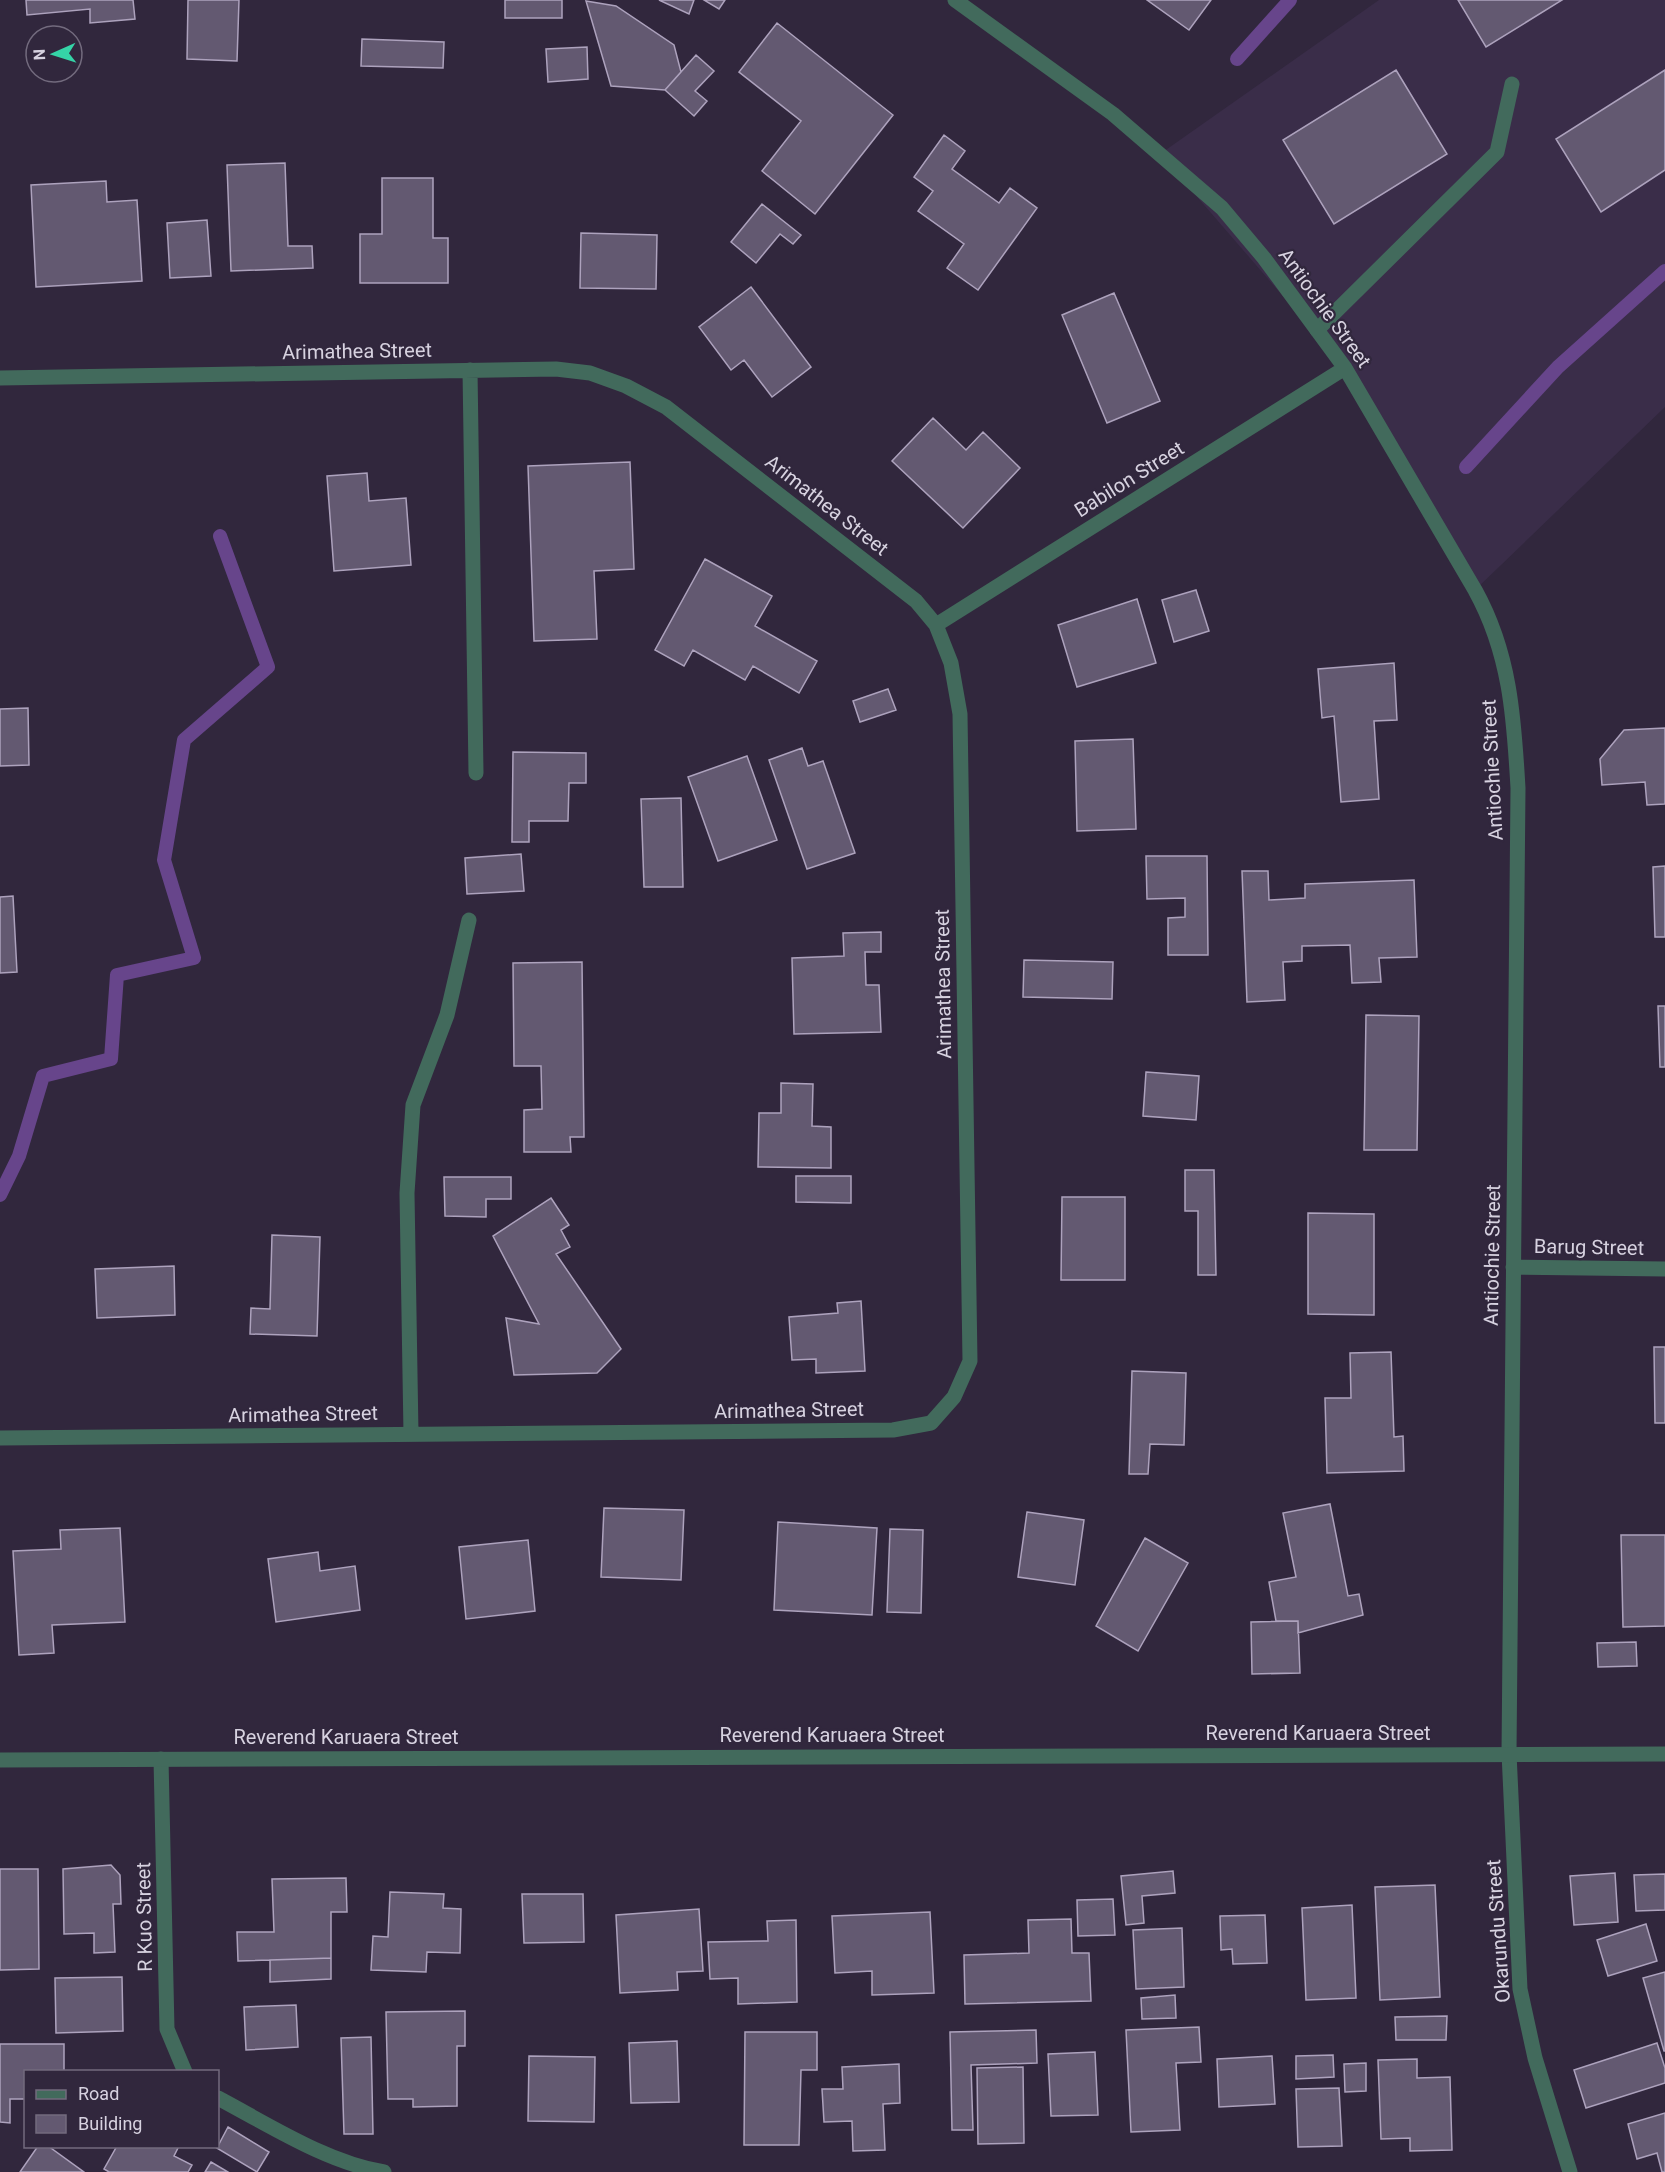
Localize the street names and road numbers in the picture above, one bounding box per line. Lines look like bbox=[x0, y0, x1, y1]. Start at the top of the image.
street label: Antiochie Street bbox=[1274, 244, 1376, 372]
street label: Arimathea Street bbox=[282, 338, 432, 364]
street label: Babilon Street bbox=[1070, 436, 1188, 522]
street label: Arimathea Street bbox=[761, 449, 893, 561]
street label: Antiochie Street bbox=[1476, 699, 1508, 841]
street label: Arimathea Street bbox=[930, 909, 956, 1059]
street label: Antiochie Street bbox=[1479, 1184, 1505, 1326]
street label: Barug Street bbox=[1534, 1234, 1644, 1260]
street label: Arimathea Street bbox=[714, 1397, 864, 1423]
street label: Arimathea Street bbox=[228, 1401, 378, 1427]
street label: Reverend Karuaera Street bbox=[1205, 1721, 1431, 1745]
street label: Reverend Karuaera Street bbox=[719, 1723, 945, 1747]
street label: Reverend Karuaera Street bbox=[233, 1725, 459, 1749]
street label: Okarundu Street bbox=[1481, 1859, 1515, 2003]
street label: R Kuo Street bbox=[131, 1862, 157, 1972]

